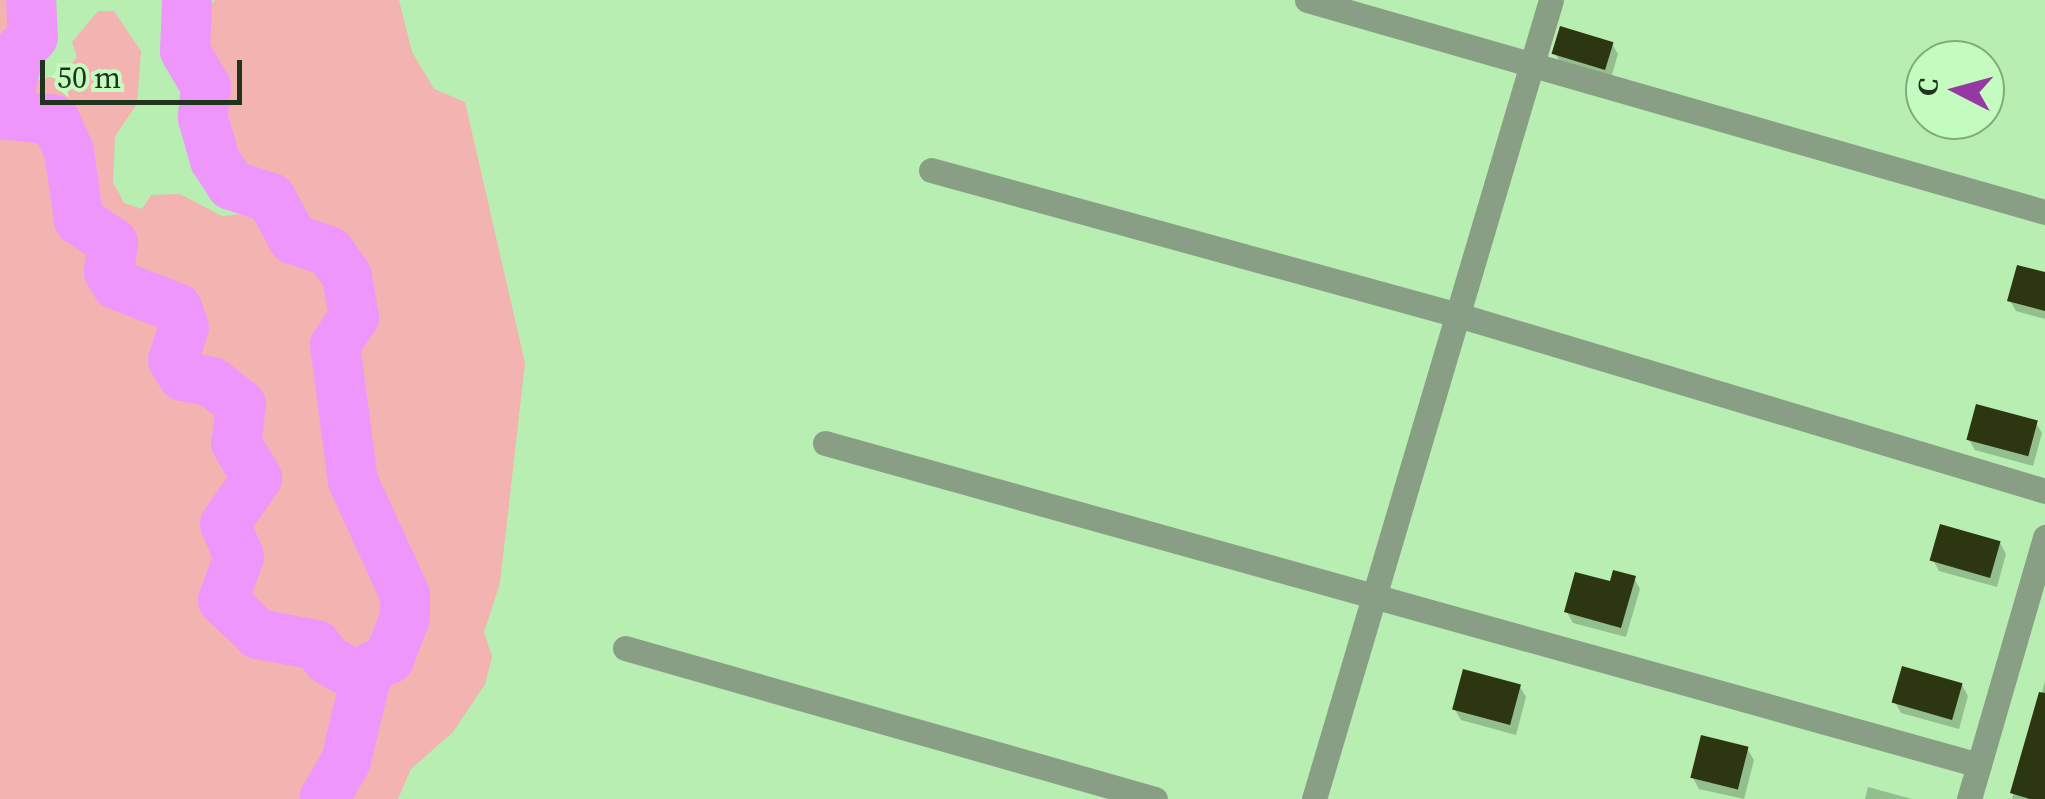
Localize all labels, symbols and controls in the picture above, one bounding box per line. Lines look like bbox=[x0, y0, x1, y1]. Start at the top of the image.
scale bar bbox=[45, 40, 248, 102]
north arrow bbox=[1905, 40, 2005, 140]
text: 50 m bbox=[57, 57, 121, 98]
text: С bbox=[1907, 76, 1947, 98]

